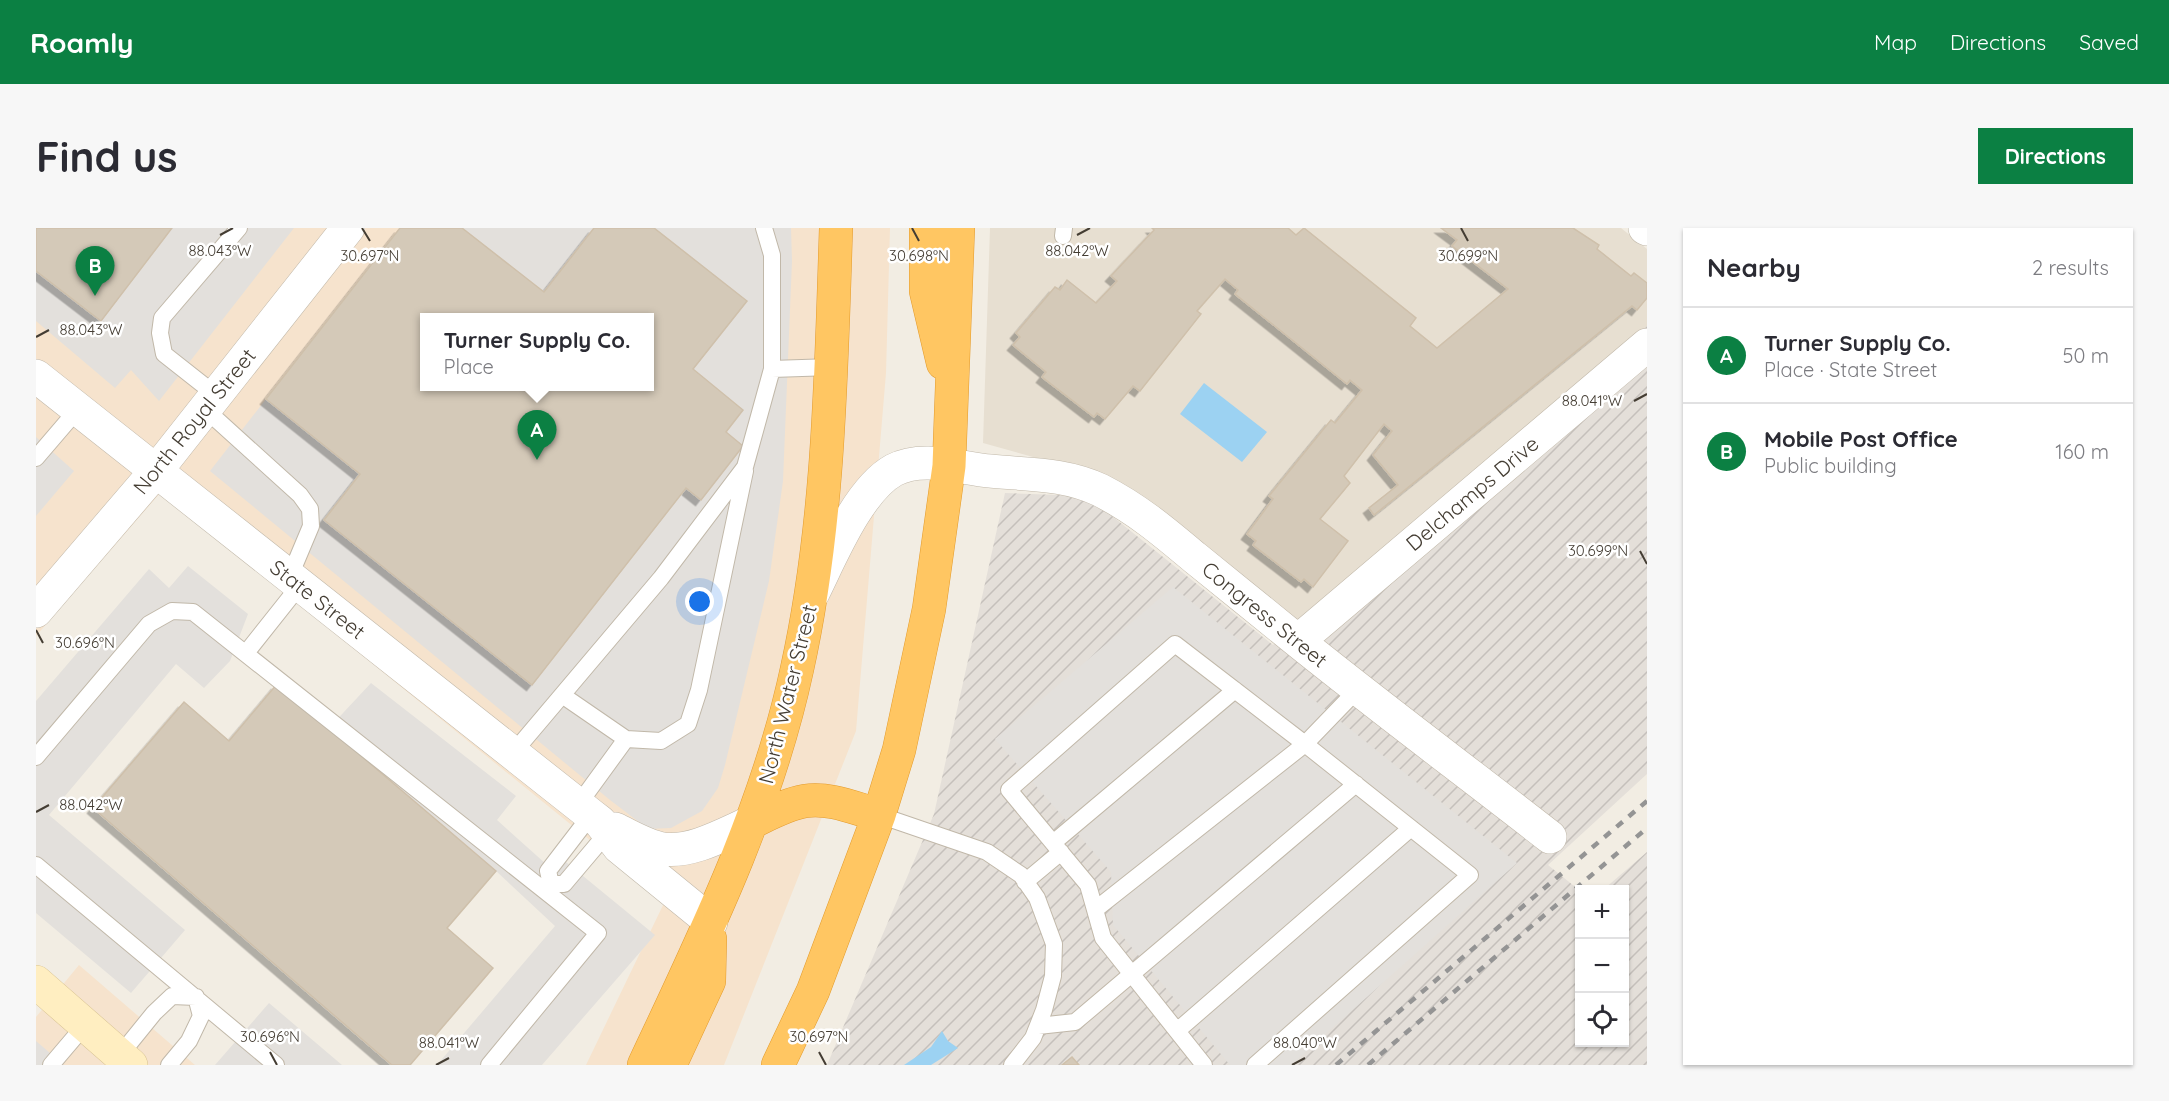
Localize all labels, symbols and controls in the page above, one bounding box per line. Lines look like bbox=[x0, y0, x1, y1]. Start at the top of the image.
text: Roamly bbox=[30, 25, 134, 60]
text: Map bbox=[1874, 29, 1917, 55]
text: Directions bbox=[1950, 29, 2046, 55]
text: Saved bbox=[2079, 29, 2139, 55]
button: Directions bbox=[1978, 128, 2133, 184]
text: Find us bbox=[36, 130, 178, 183]
text: 88.043°W bbox=[188, 241, 252, 260]
text: 88.042°W bbox=[1045, 241, 1109, 260]
text: 30.697°N bbox=[340, 246, 400, 265]
text: 30.698°N bbox=[889, 246, 949, 265]
text: 30.699°N bbox=[1438, 246, 1498, 265]
pin: B bbox=[76, 247, 114, 296]
text: Nearby bbox=[1707, 251, 1801, 284]
text: 2 results bbox=[2032, 255, 2109, 280]
popup bbox=[420, 313, 654, 391]
text: 88.043°W bbox=[59, 320, 123, 339]
text: Turner Supply Co. bbox=[444, 326, 630, 354]
text: Turner Supply Co. bbox=[1764, 329, 1951, 357]
street label: North Royal Street bbox=[127, 343, 261, 499]
text: A bbox=[1720, 343, 1733, 368]
text: 50 m bbox=[2063, 343, 2109, 368]
text: Place bbox=[444, 354, 494, 379]
text: Place · State Street bbox=[1764, 357, 1937, 382]
text: 88.041°W bbox=[1562, 391, 1623, 410]
pin: A bbox=[518, 410, 556, 460]
text: Mobile Post Office bbox=[1764, 425, 1958, 453]
street label: Delchamps Drive bbox=[1400, 430, 1544, 556]
text: B bbox=[1720, 439, 1733, 464]
text: 160 m bbox=[2055, 439, 2109, 464]
text: Public building bbox=[1764, 453, 1897, 478]
text: 30.699°N bbox=[1568, 541, 1628, 560]
street label: State Street bbox=[265, 554, 371, 644]
street label: Congress Street bbox=[1197, 555, 1333, 673]
your location bbox=[685, 587, 714, 616]
street label: North Water Street bbox=[752, 602, 822, 786]
text: 30.696°N bbox=[55, 633, 115, 652]
text: 88.042°W bbox=[59, 795, 123, 814]
map controls bbox=[1575, 885, 1629, 1047]
button: + bbox=[1575, 885, 1629, 939]
button: − bbox=[1575, 939, 1629, 993]
button: locate bbox=[1575, 993, 1629, 1047]
text: 30.696°N bbox=[240, 1027, 300, 1046]
text: 30.697°N bbox=[789, 1027, 849, 1046]
text: 88.041°W bbox=[419, 1033, 480, 1052]
text: 88.040°W bbox=[1273, 1033, 1338, 1052]

